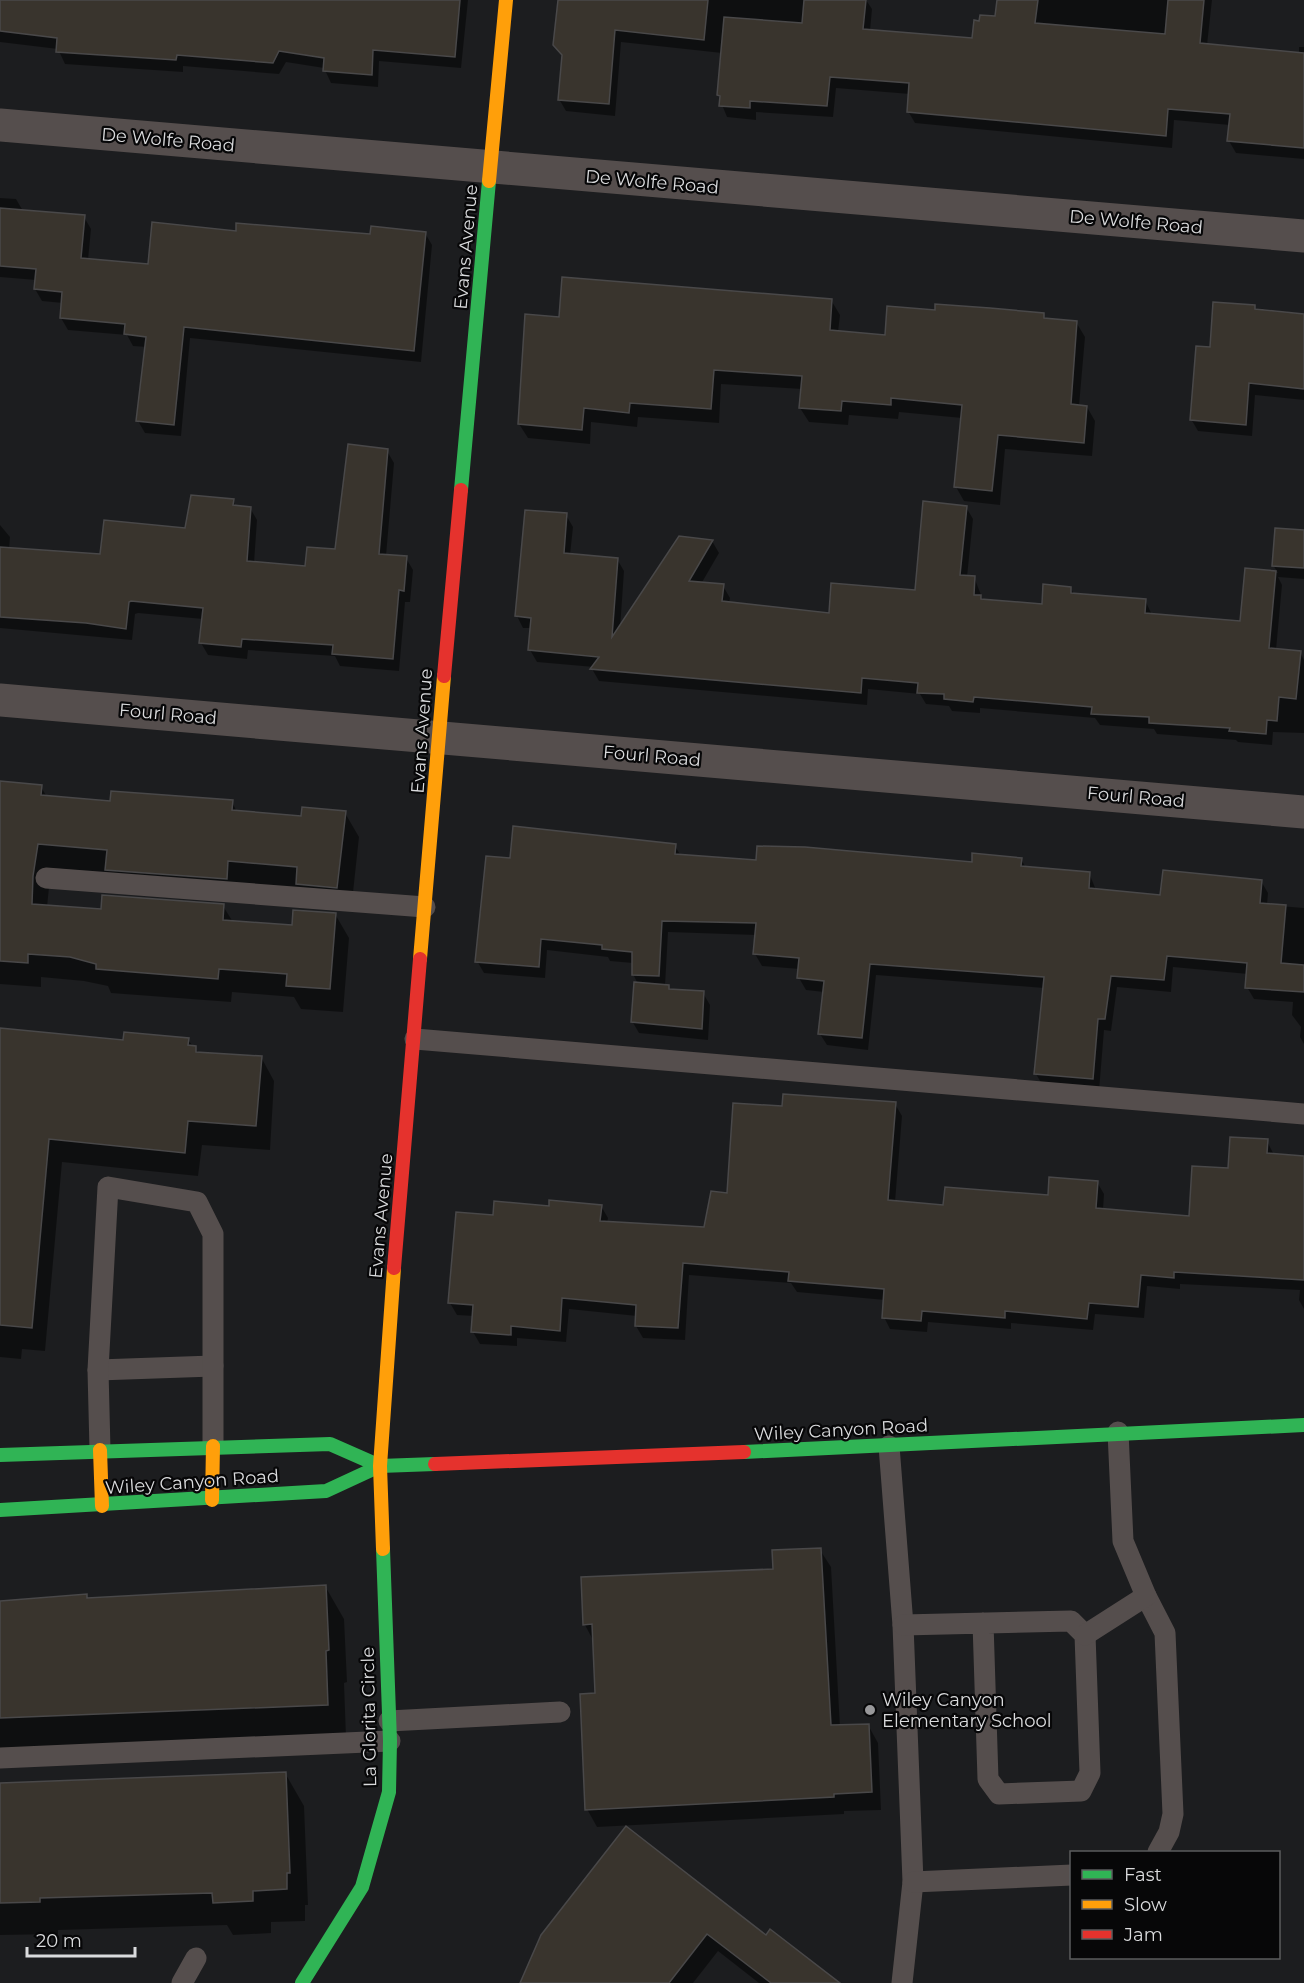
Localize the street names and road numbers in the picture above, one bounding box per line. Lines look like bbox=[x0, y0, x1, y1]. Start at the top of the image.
street label: De Wolfe Road bbox=[100, 123, 236, 157]
street label: De Wolfe Road bbox=[584, 165, 720, 199]
street label: Evans Avenue bbox=[450, 183, 482, 310]
street label: De Wolfe Road bbox=[1068, 205, 1204, 239]
street label: Evans Avenue bbox=[407, 668, 437, 794]
street label: Fourl Road bbox=[118, 699, 218, 729]
street label: Fourl Road bbox=[602, 741, 702, 771]
street label: Fourl Road bbox=[1086, 782, 1186, 812]
street label: Evans Avenue bbox=[365, 1152, 397, 1279]
street label: Wiley Canyon Road bbox=[753, 1414, 929, 1446]
street label: Wiley Canyon Road bbox=[104, 1465, 280, 1499]
street label: La Glorita Circle bbox=[357, 1647, 381, 1787]

